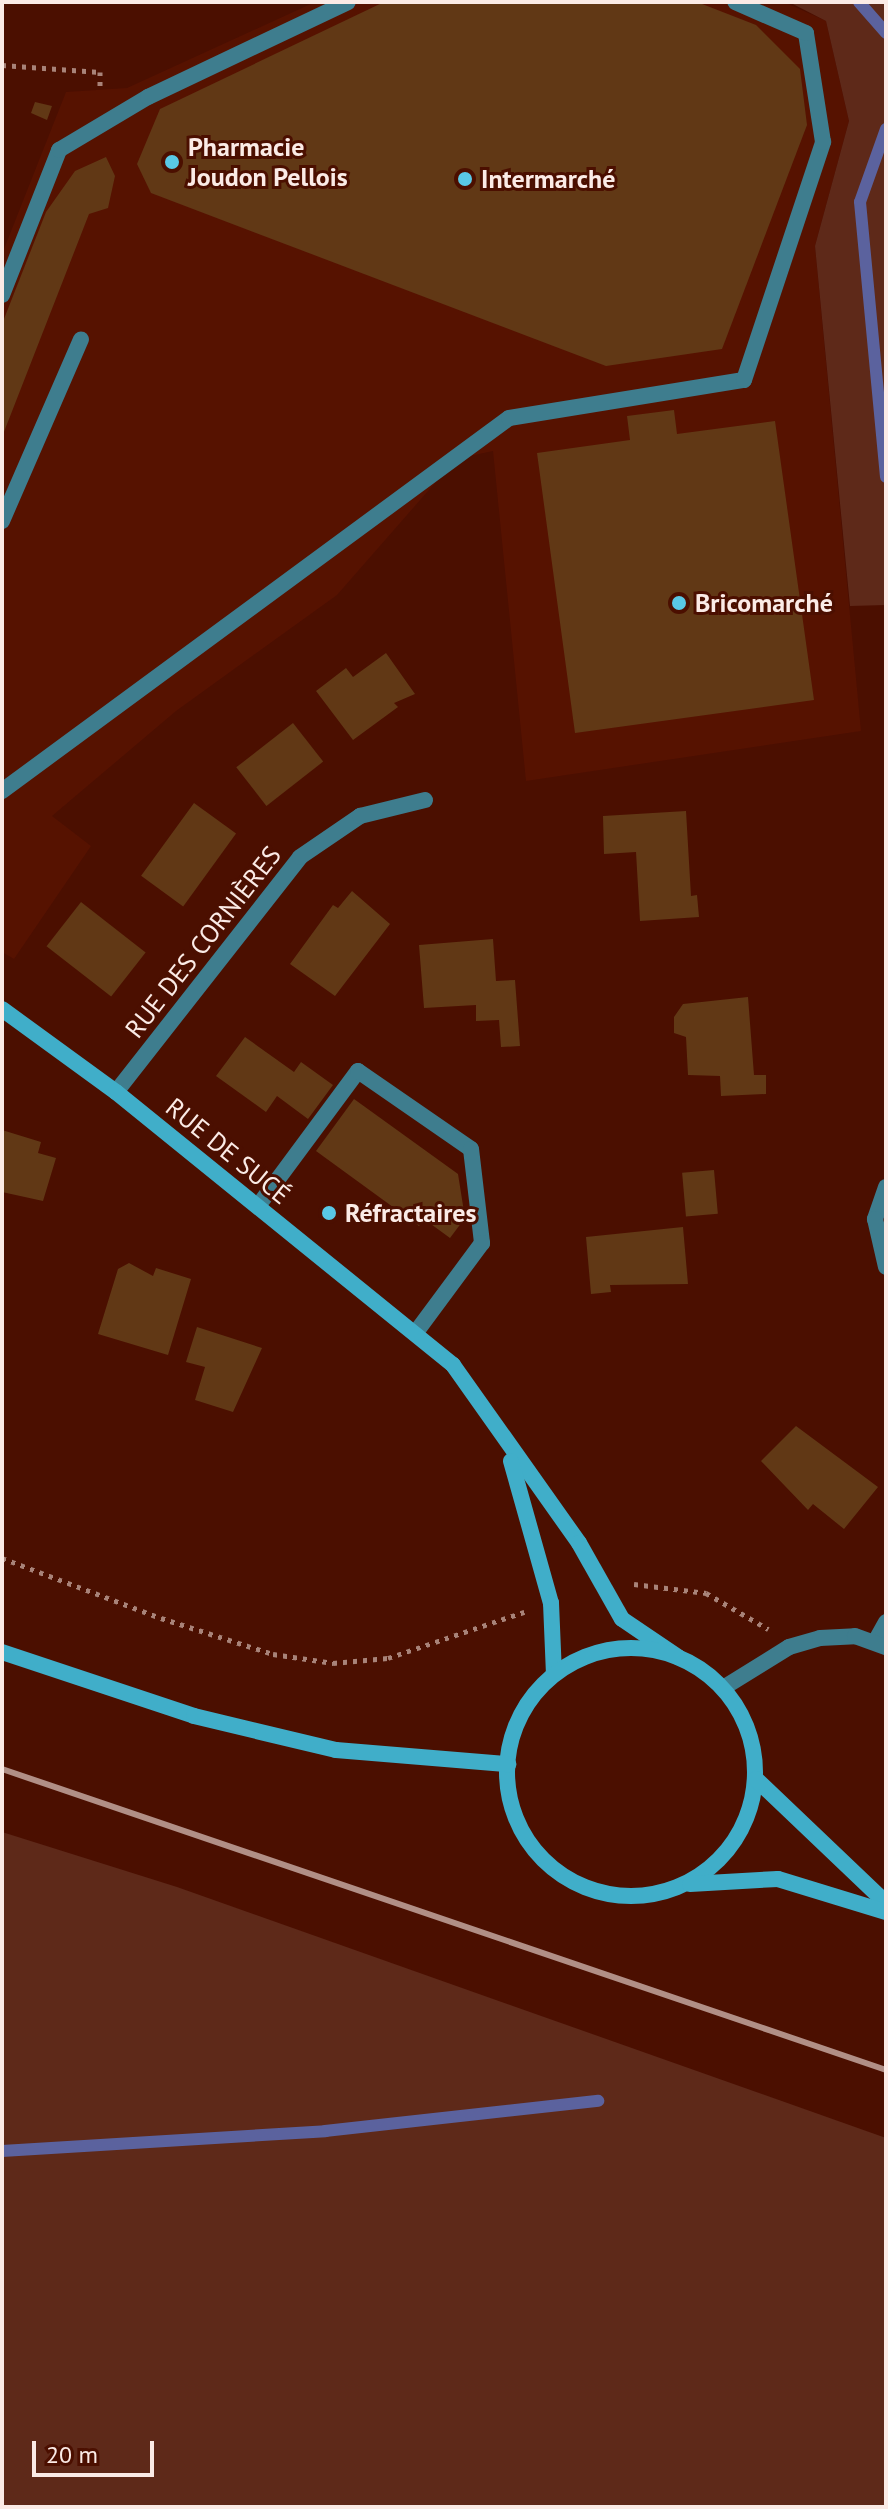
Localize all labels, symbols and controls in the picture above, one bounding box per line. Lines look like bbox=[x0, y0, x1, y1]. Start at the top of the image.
place label: Pharmacie Joudon Pellois bbox=[188, 131, 348, 192]
marker: Pharmacie Joudon Pellois bbox=[163, 153, 181, 171]
place label: Intermarché bbox=[481, 163, 615, 195]
marker: Intermarché bbox=[456, 170, 474, 188]
place label: Bricomarché bbox=[695, 587, 833, 619]
marker: Bricomarché bbox=[670, 594, 688, 612]
street label: RUE DES CORNIÈRES bbox=[118, 840, 288, 1044]
street label: RUE DE SUCÉ bbox=[160, 1091, 296, 1211]
place label: Réfractaires bbox=[345, 1197, 477, 1229]
marker: Réfractaires bbox=[320, 1204, 338, 1222]
scale bar bbox=[36, 2425, 158, 2475]
text: 20 m bbox=[46, 2439, 98, 2470]

